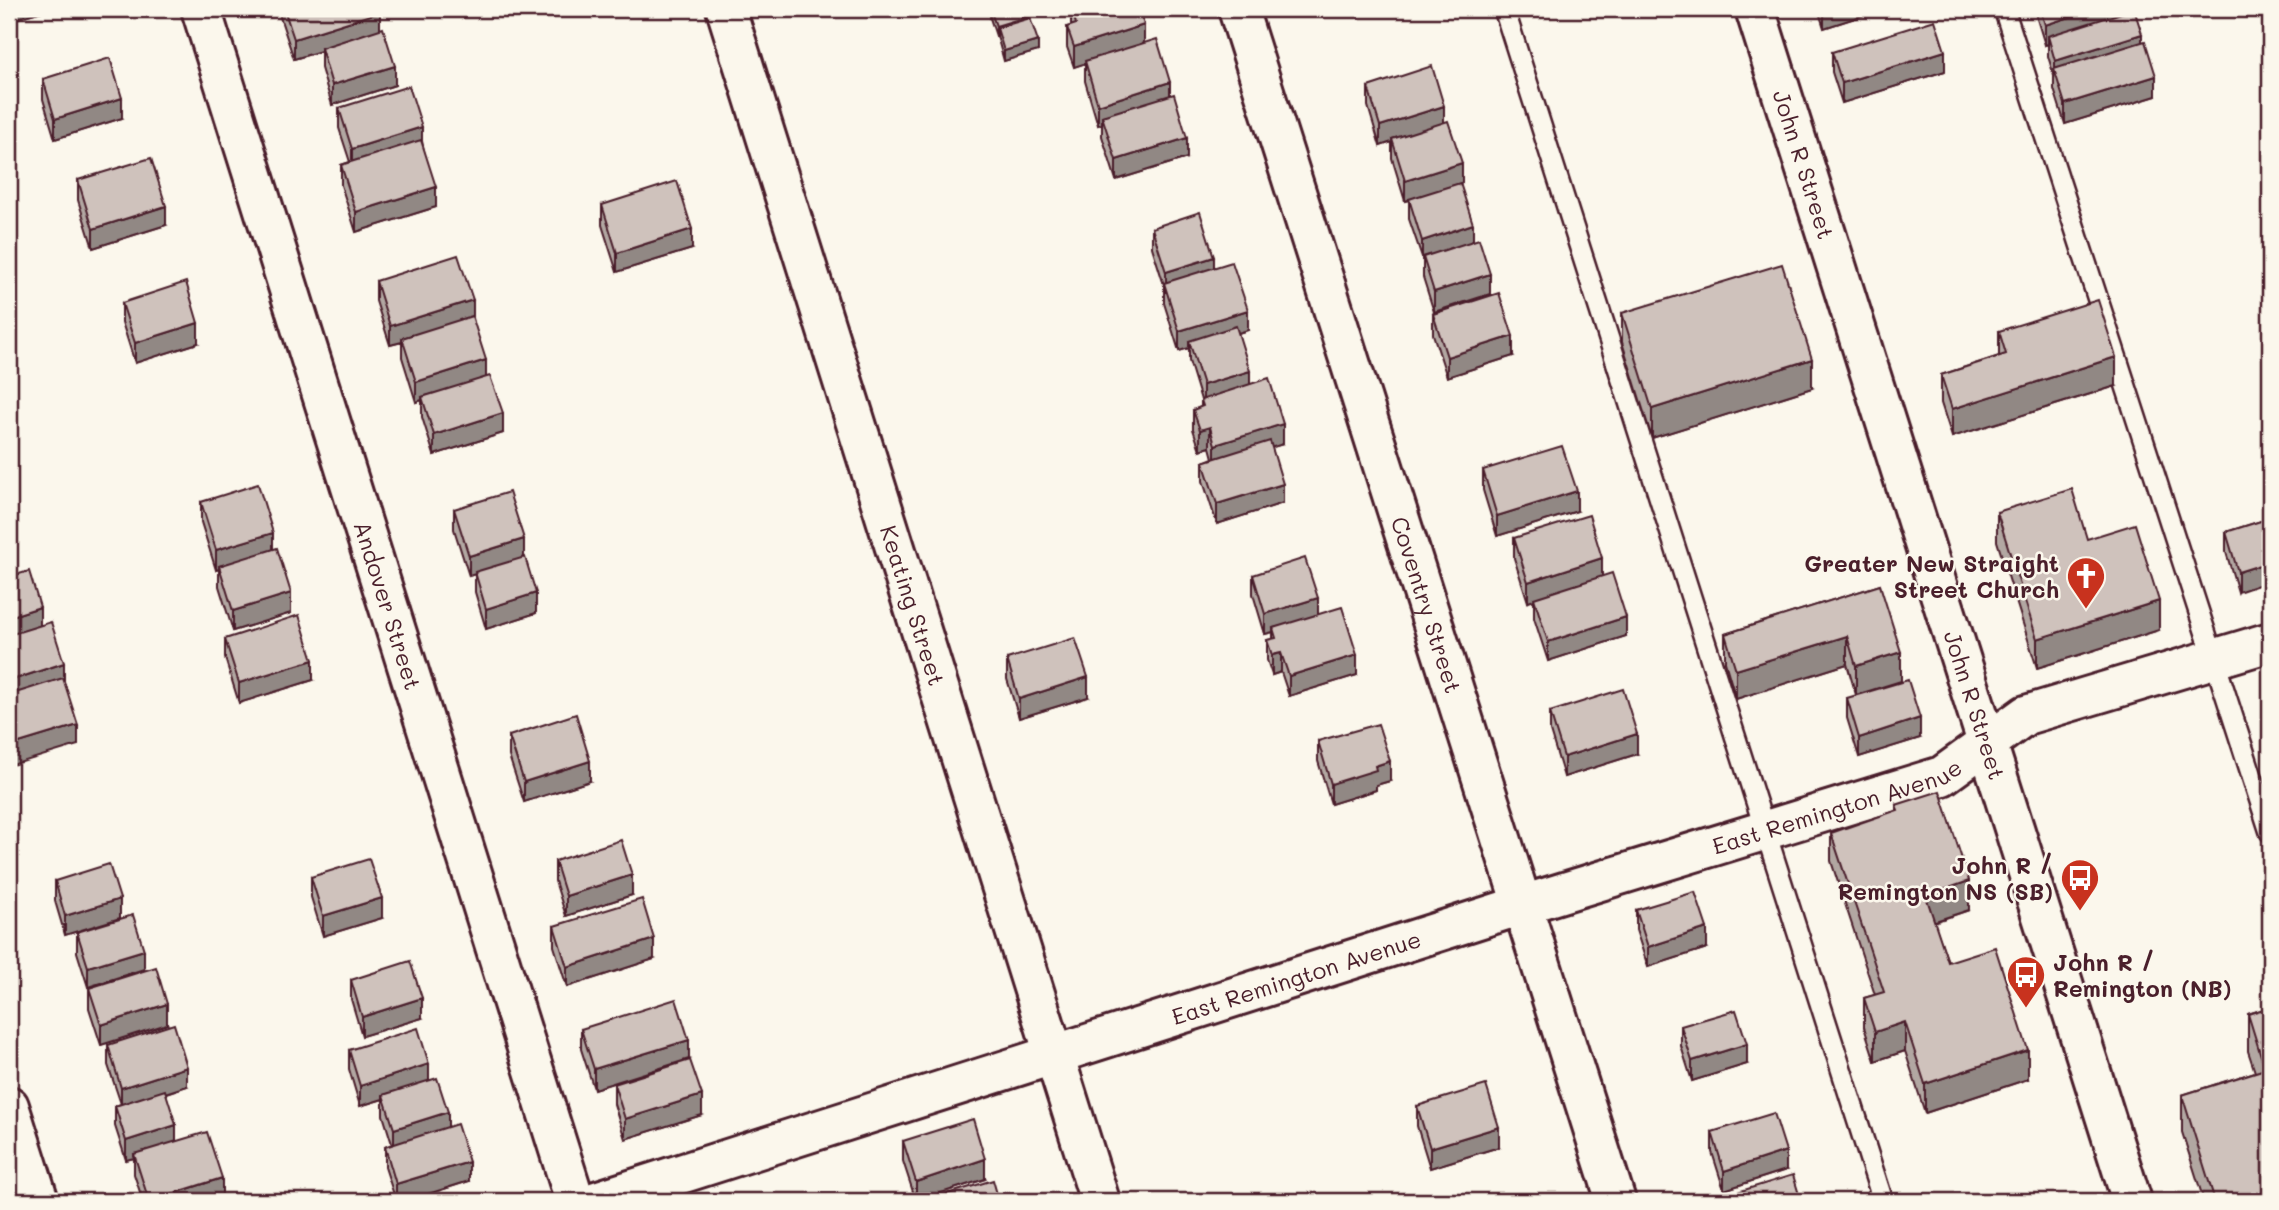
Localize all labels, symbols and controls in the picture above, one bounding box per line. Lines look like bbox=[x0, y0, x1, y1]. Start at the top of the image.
street label: John R Street bbox=[1767, 86, 1842, 243]
street label: Coventry Street bbox=[1385, 513, 1469, 697]
street label: Andover Street bbox=[348, 517, 429, 694]
street label: Keating Street bbox=[874, 521, 952, 689]
place label: Greater New Straight Street Church bbox=[1804, 548, 2059, 604]
church icon: Greater New Straight Street Church bbox=[2065, 555, 2107, 610]
street label: John R Street bbox=[1937, 627, 2013, 783]
street label: East Remington Avenue bbox=[1709, 752, 1967, 861]
place label: John R / Remington NS (SB) bbox=[1837, 850, 2053, 906]
bus stop icon: John R / Remington NS (SB) bbox=[2059, 857, 2101, 912]
street label: East Remington Avenue bbox=[1168, 923, 1425, 1031]
place label: John R / Remington (NB) bbox=[2053, 947, 2232, 1003]
bus stop icon: John R / Remington (NB) bbox=[2005, 954, 2047, 1009]

